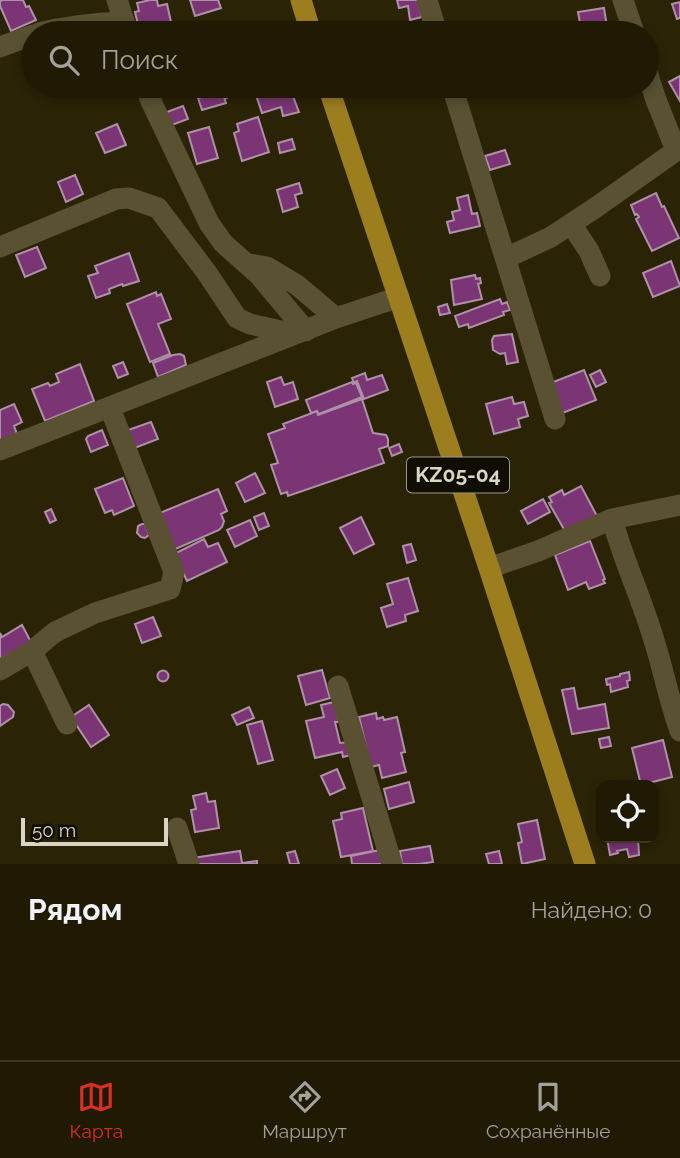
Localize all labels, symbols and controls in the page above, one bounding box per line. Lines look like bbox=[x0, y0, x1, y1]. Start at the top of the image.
search box bbox=[21, 21, 659, 98]
icon: search bbox=[45, 41, 83, 79]
text: Поиск bbox=[101, 45, 178, 75]
road number: KZ05-04 bbox=[407, 458, 509, 492]
map controls bbox=[596, 780, 659, 843]
button: locate bbox=[596, 780, 659, 843]
scale bar bbox=[21, 815, 168, 847]
text: 50 m bbox=[32, 819, 76, 841]
text: Рядом bbox=[28, 892, 122, 927]
text: Найдено: 0 bbox=[531, 896, 652, 923]
tab: Карта bbox=[70, 1078, 123, 1142]
tab: Маршрут bbox=[262, 1078, 347, 1142]
tab: Сохранённые bbox=[486, 1078, 610, 1142]

